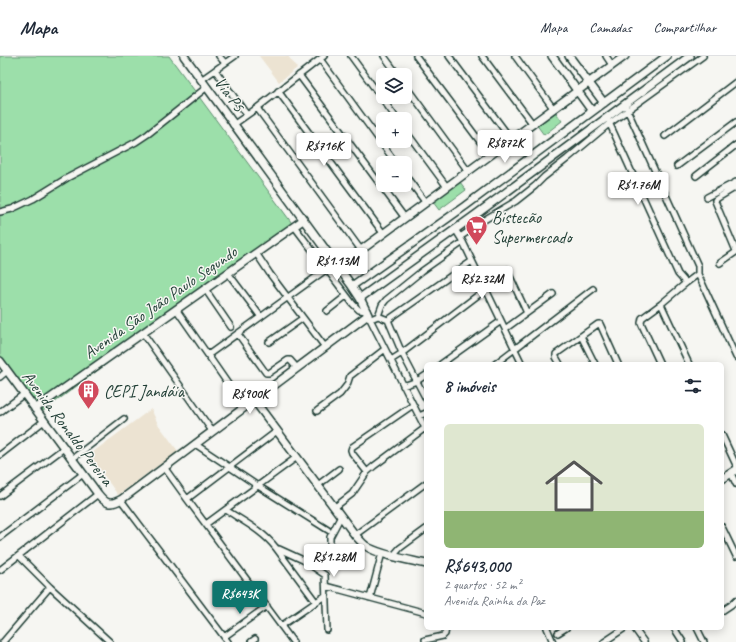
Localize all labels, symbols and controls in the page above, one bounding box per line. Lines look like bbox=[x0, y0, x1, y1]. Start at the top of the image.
text: Mapa bbox=[20, 16, 57, 40]
text: Mapa bbox=[540, 19, 567, 36]
text: Camadas bbox=[589, 19, 632, 36]
text: Compartilhar bbox=[654, 19, 716, 36]
map controls bbox=[376, 68, 412, 192]
button: layers bbox=[376, 68, 412, 104]
street label: Via P5 bbox=[210, 73, 250, 117]
button: + bbox=[376, 112, 412, 148]
pin: R$872K bbox=[472, 130, 538, 164]
pin: R$716K bbox=[291, 133, 357, 167]
text: R$872K bbox=[486, 135, 524, 151]
text: R$716K bbox=[305, 138, 343, 154]
button: − bbox=[376, 156, 412, 192]
pin: R$1.76M bbox=[601, 172, 675, 206]
text: R$1.76M bbox=[617, 177, 659, 193]
place label: Bistecão Supermercado bbox=[492, 207, 574, 248]
supermarket icon: Bistecão Supermercado bbox=[463, 214, 489, 247]
street label: Avenida São João Paulo Segundo bbox=[80, 241, 242, 363]
pin: R$1.13M bbox=[300, 248, 374, 282]
text: R$1.13M bbox=[316, 253, 358, 269]
pin: R$2.32M bbox=[445, 266, 519, 300]
text: R$2.32M bbox=[461, 271, 503, 287]
street label: Avenida Ronaldo Pereira bbox=[17, 367, 119, 491]
icon: filters bbox=[682, 375, 704, 397]
text: 8 imóveis bbox=[444, 376, 495, 397]
building icon: CEPI Jandáia bbox=[76, 378, 102, 411]
place label: CEPI Jandáia bbox=[104, 381, 185, 402]
pin: R$900K bbox=[217, 381, 283, 415]
text: R$900K bbox=[232, 386, 268, 402]
icon: home bbox=[538, 450, 610, 522]
pin: R$1.28M bbox=[297, 544, 371, 578]
text: R$1.28M bbox=[313, 549, 355, 565]
text: R$643,000 bbox=[444, 556, 511, 577]
text: 2 quartos · 52 m² bbox=[444, 577, 521, 593]
pin: R$643K bbox=[207, 581, 273, 615]
text: R$643K bbox=[221, 586, 259, 602]
text: Avenida Rainha da Paz bbox=[444, 593, 545, 609]

